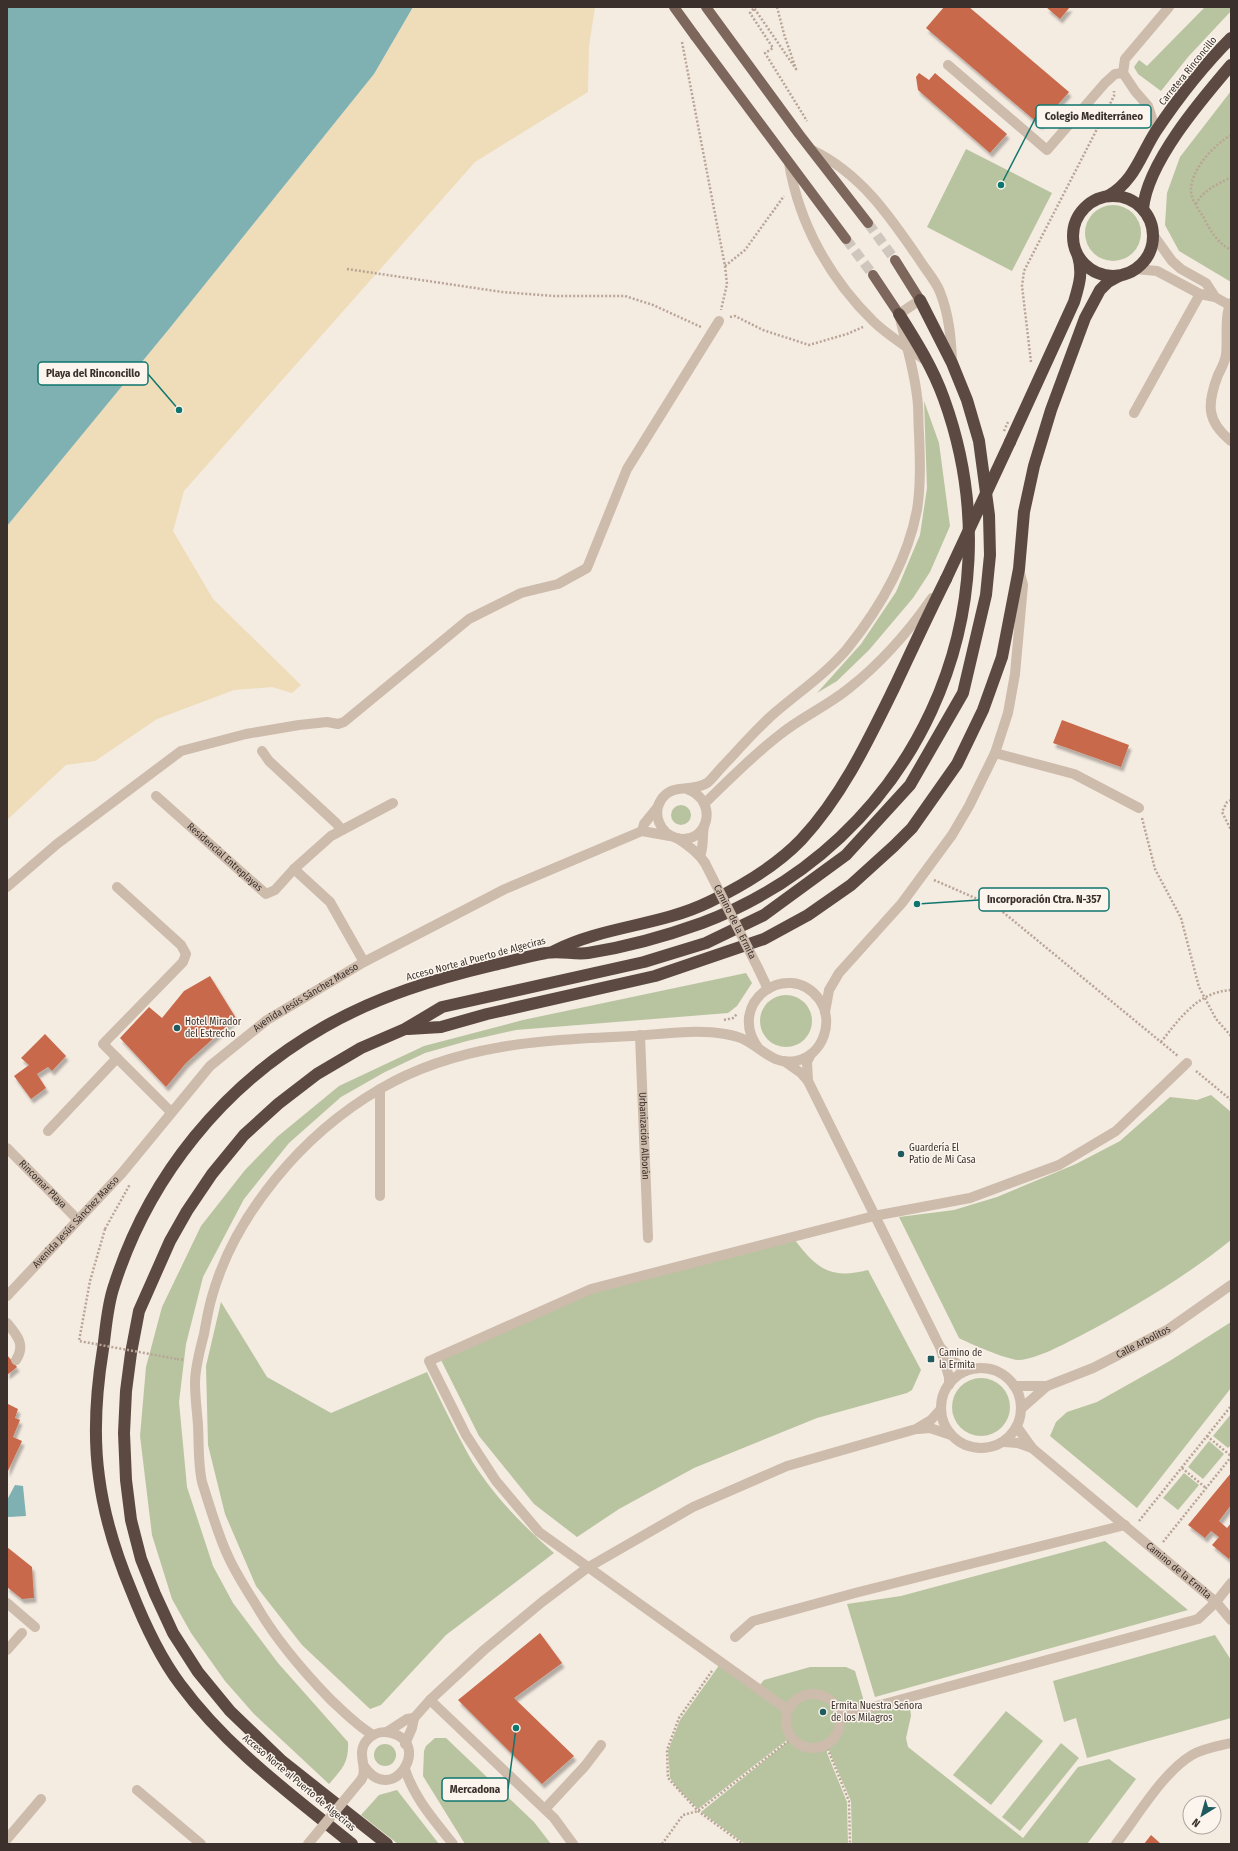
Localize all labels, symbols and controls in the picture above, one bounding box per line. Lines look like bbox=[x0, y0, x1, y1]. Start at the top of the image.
street label: Carretera Rinconcillo bbox=[1157, 34, 1219, 108]
callout: Colegio Mediterráneo bbox=[1036, 105, 1151, 128]
text: Colegio Mediterráneo bbox=[1045, 110, 1143, 123]
callout: Playa del Rinconcillo bbox=[38, 362, 148, 385]
text: Playa del Rinconcillo bbox=[46, 367, 140, 380]
street label: Residencial Entreplayas bbox=[185, 821, 265, 894]
street label: Camino de la Ermita bbox=[711, 883, 759, 961]
callout: Incorporación Ctra. N-357 bbox=[979, 888, 1109, 911]
text: Incorporación Ctra. N-357 bbox=[987, 893, 1101, 906]
street label: Acceso Norte al Puerto de Algeciras bbox=[405, 935, 547, 983]
street label: Avenida Jesús Sánchez Maeso bbox=[251, 961, 361, 1035]
place label: Hotel Mirador del Estrecho bbox=[185, 1016, 242, 1040]
marker: Hotel Mirador del Estrecho bbox=[172, 1023, 182, 1033]
street label: Urbanización Alborán bbox=[636, 1092, 652, 1180]
place label: Guardería El Patio de Mi Casa bbox=[909, 1141, 976, 1166]
marker: Guardería El Patio de Mi Casa bbox=[896, 1149, 906, 1159]
street label: Rincomar Playa bbox=[16, 1158, 69, 1211]
street label: Avenida Jesús Sánchez Maeso bbox=[30, 1174, 122, 1271]
street label: Calle Arbolitos bbox=[1114, 1323, 1173, 1361]
place label: Camino de la Ermita bbox=[939, 1347, 982, 1371]
marker: Camino de la Ermita bbox=[926, 1354, 936, 1364]
street label: Camino de la Ermita bbox=[1143, 1540, 1214, 1602]
place label: Ermita Nuestra Señora de los Milagros bbox=[831, 1700, 923, 1724]
marker: Ermita Nuestra Señora de los Milagros bbox=[818, 1707, 828, 1717]
street label: Acceso Norte al Puerto de Algeciras bbox=[240, 1732, 358, 1834]
callout: Mercadona bbox=[442, 1778, 508, 1801]
text: Mercadona bbox=[450, 1783, 501, 1796]
north arrow bbox=[1182, 1795, 1222, 1835]
text: N bbox=[1190, 1815, 1203, 1830]

